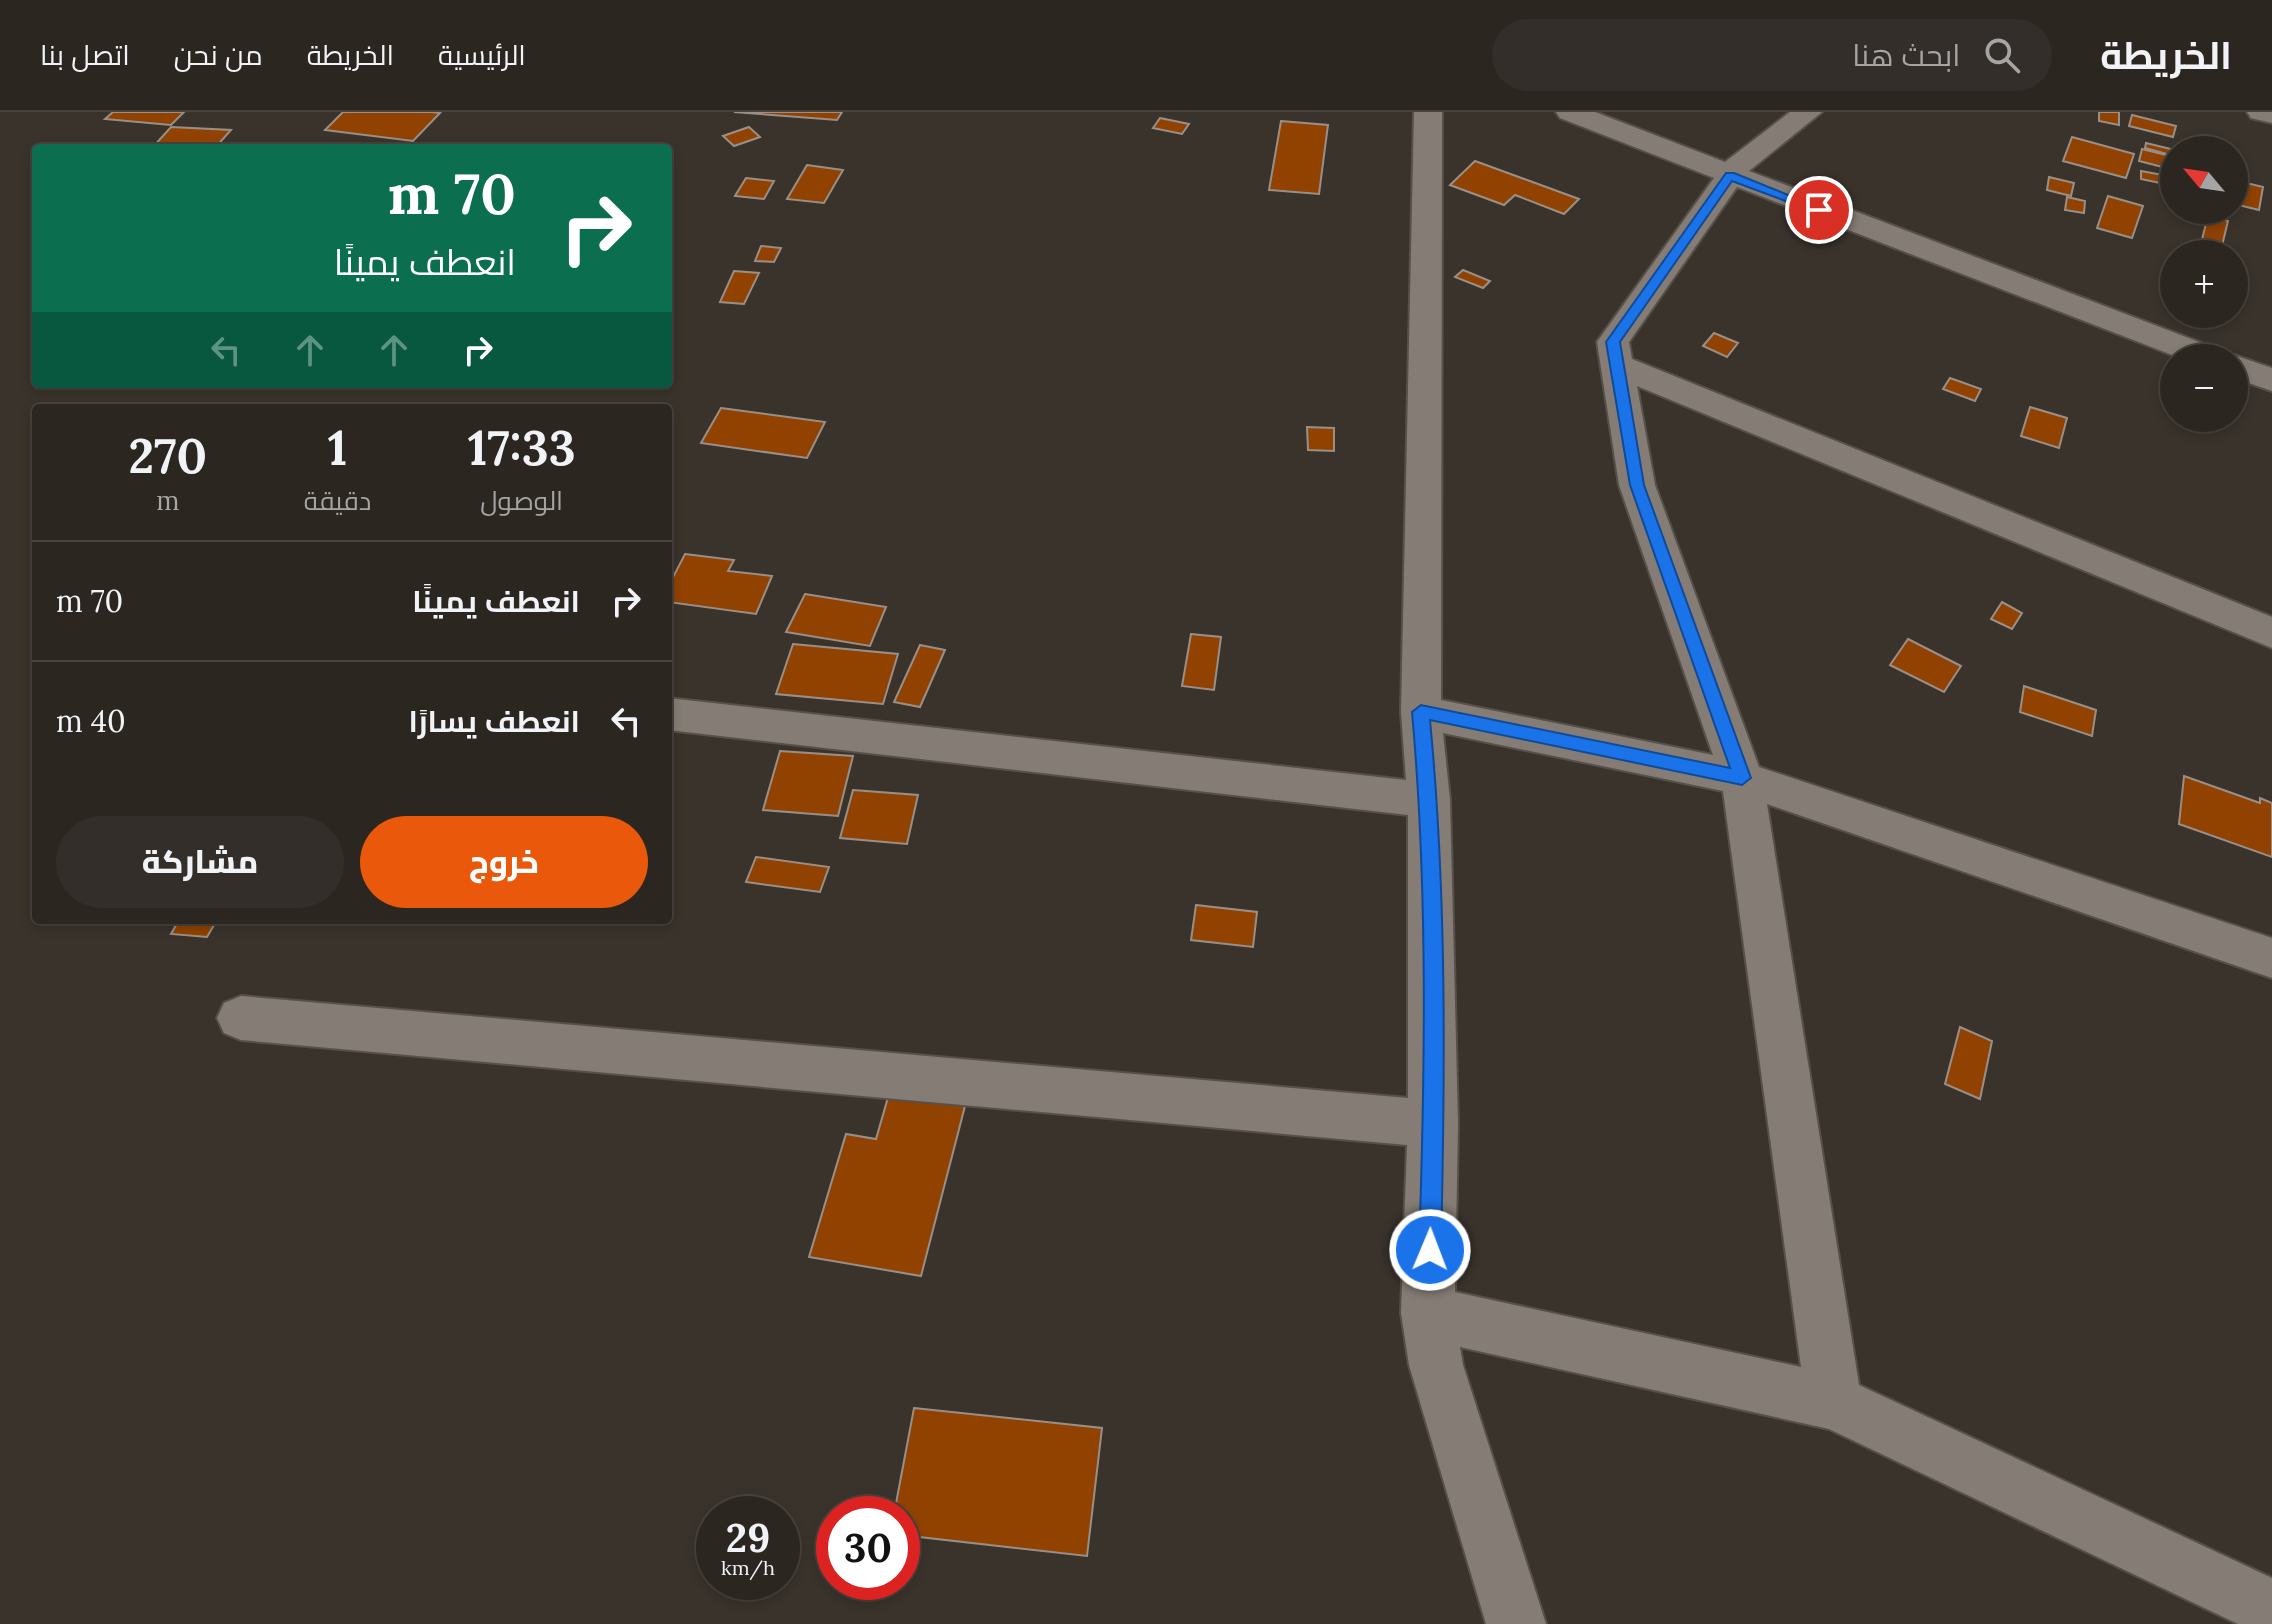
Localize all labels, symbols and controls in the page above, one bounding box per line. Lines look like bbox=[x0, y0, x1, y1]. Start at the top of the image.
search box bbox=[1492, 19, 2052, 91]
text: الخريطة bbox=[2100, 31, 2232, 79]
icon: search bbox=[1980, 33, 2024, 77]
text: ابحث هنا bbox=[1852, 36, 1960, 74]
text: اتصل بنا bbox=[40, 37, 130, 73]
text: من نحن bbox=[174, 37, 263, 73]
text: الخريطة bbox=[307, 37, 394, 73]
text: الرئيسية bbox=[438, 37, 526, 73]
north arrow bbox=[2160, 136, 2248, 224]
map controls bbox=[2160, 136, 2248, 432]
text: 70 m bbox=[388, 158, 516, 229]
icon: right bbox=[544, 176, 648, 280]
pin bbox=[1785, 176, 1853, 244]
icon: arrive bbox=[1797, 188, 1841, 232]
text: انعطف يمينًا bbox=[334, 239, 516, 285]
button: + bbox=[2160, 240, 2248, 328]
icon: left bbox=[204, 328, 248, 372]
icon: ahead bbox=[288, 328, 332, 372]
icon: ahead bbox=[372, 328, 416, 372]
icon: right bbox=[456, 328, 500, 372]
button: − bbox=[2160, 344, 2248, 432]
text: 1 bbox=[328, 417, 347, 478]
text: 17:33 bbox=[468, 417, 576, 478]
text: 270 bbox=[129, 425, 207, 486]
text: m bbox=[156, 484, 179, 517]
text: دقيقة bbox=[304, 484, 371, 517]
text: الوصول bbox=[480, 484, 563, 517]
icon: right bbox=[604, 579, 648, 623]
text: 70 m bbox=[56, 582, 123, 620]
text: انعطف يمينًا bbox=[412, 582, 580, 620]
icon: left bbox=[604, 699, 648, 743]
text: 40 m bbox=[56, 702, 126, 740]
text: انعطف يسارًا bbox=[408, 702, 580, 740]
button: مشاركة bbox=[56, 816, 344, 908]
button: خروج bbox=[360, 816, 648, 908]
position arrow bbox=[1388, 1208, 1472, 1292]
speed limit sign: 30 bbox=[816, 1496, 920, 1600]
text: 29 bbox=[726, 1512, 770, 1563]
text: km/h bbox=[721, 1555, 775, 1580]

